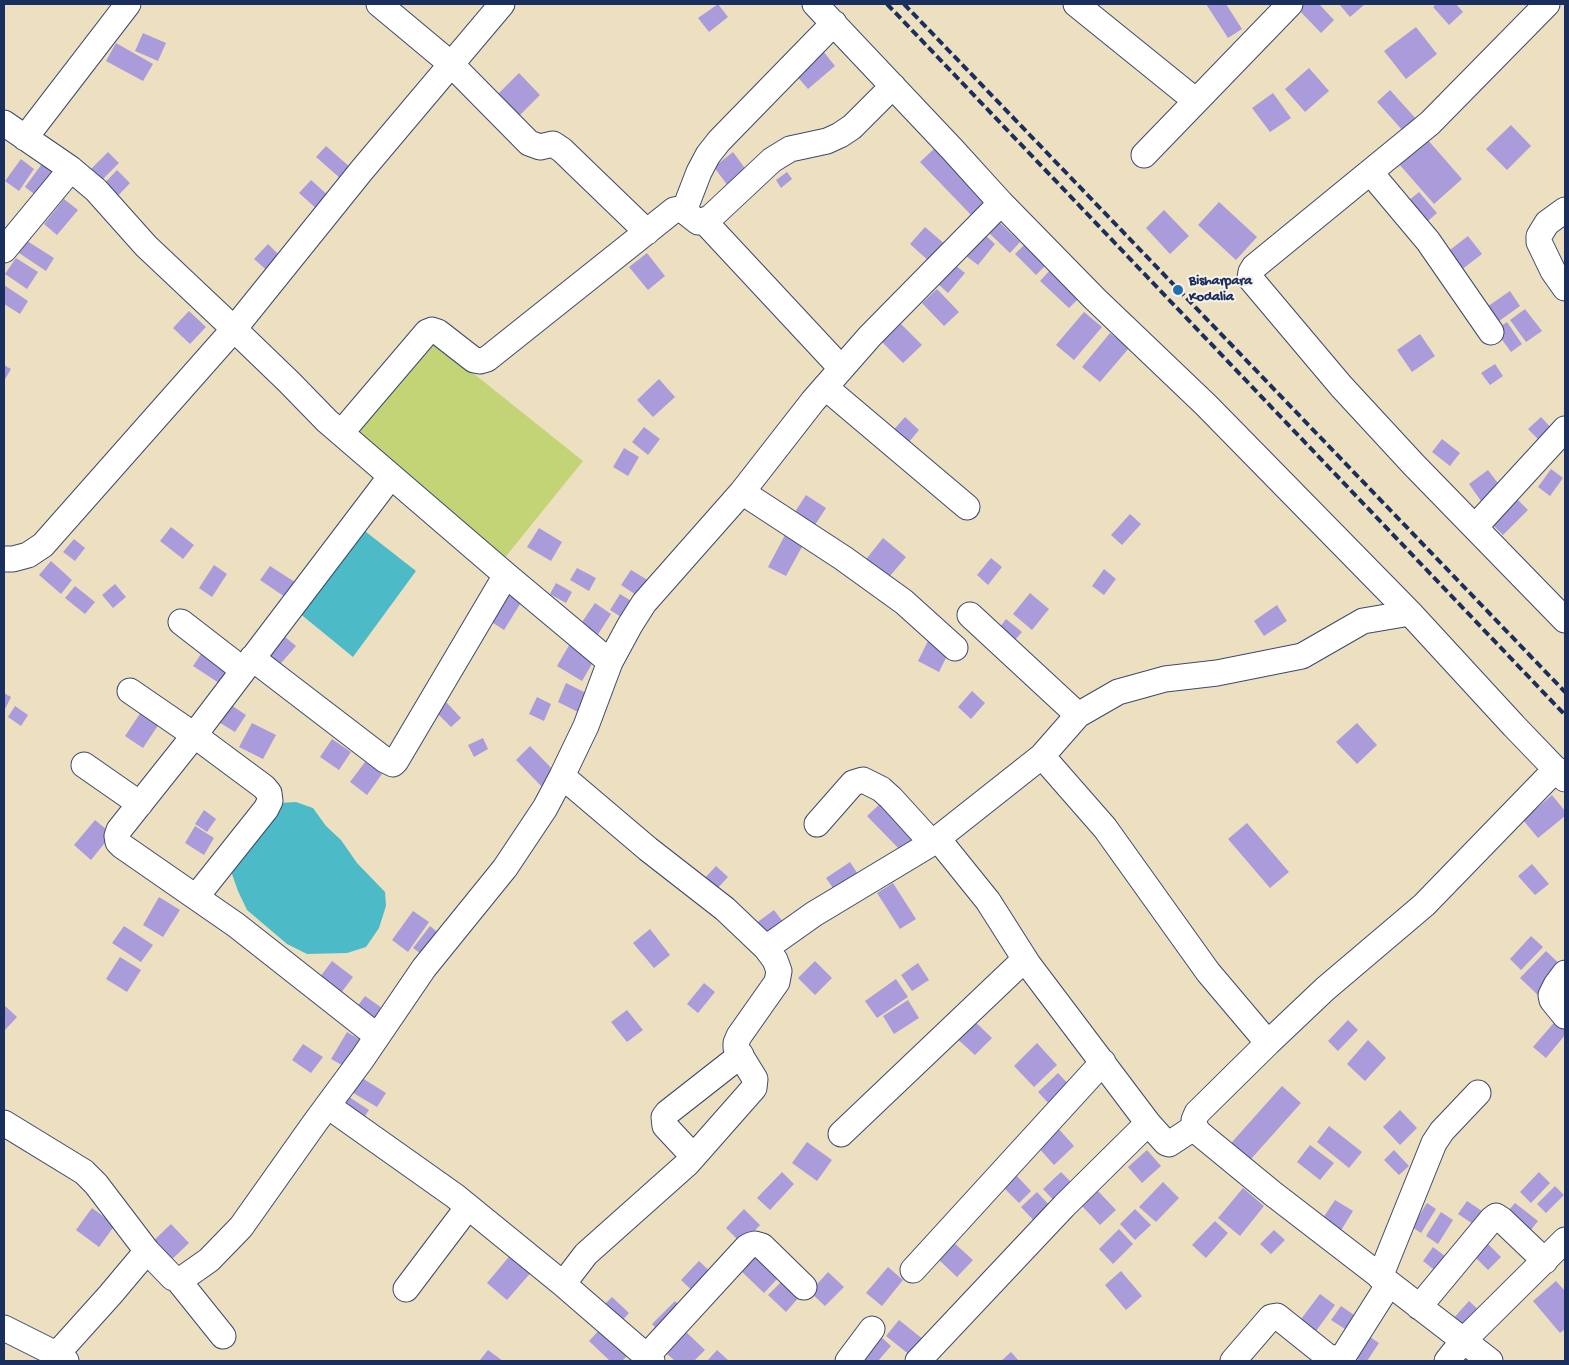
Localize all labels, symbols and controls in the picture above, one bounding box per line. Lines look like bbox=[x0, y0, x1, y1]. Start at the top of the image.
place label: Bisharpara Kodalia bbox=[1189, 274, 1252, 306]
marker: Bisharpara Kodalia bbox=[1171, 283, 1185, 297]

